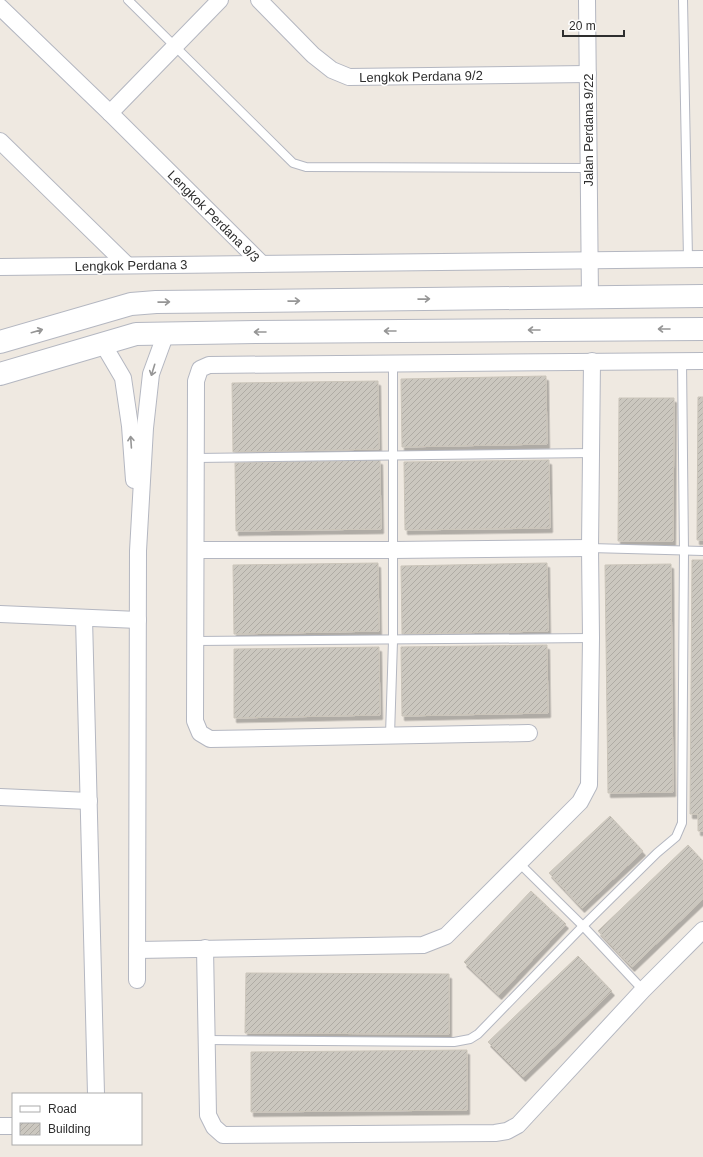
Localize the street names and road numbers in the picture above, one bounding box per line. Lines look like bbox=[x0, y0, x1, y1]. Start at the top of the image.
street label: Lengkok Perdana 9/2 bbox=[359, 68, 483, 85]
street label: Jalan Perdana 9/22 bbox=[581, 74, 596, 186]
street label: Lengkok Perdana 9/3 bbox=[165, 167, 263, 265]
street label: Lengkok Perdana 3 bbox=[75, 257, 188, 274]

